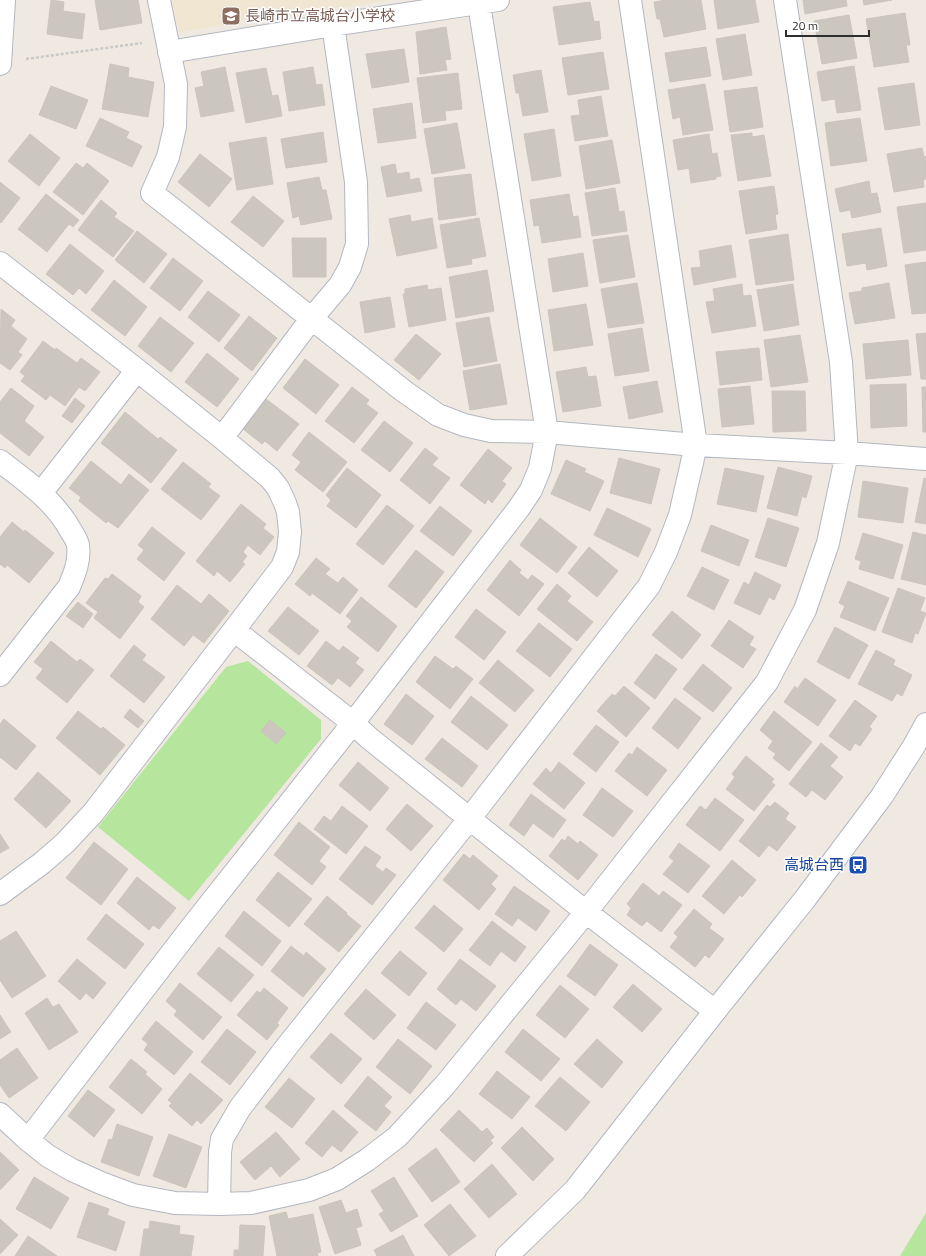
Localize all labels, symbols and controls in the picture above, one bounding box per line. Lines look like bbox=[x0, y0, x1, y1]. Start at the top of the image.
place label: 長崎市立高城台小学校 bbox=[245, 4, 395, 27]
school or university icon: 長崎市立高城台小学校 bbox=[220, 5, 242, 27]
scale bar bbox=[786, 12, 869, 38]
text: 20 m bbox=[792, 16, 818, 35]
place label: 高城台西 bbox=[784, 853, 844, 876]
bus stop icon: 高城台西 bbox=[847, 854, 869, 876]

